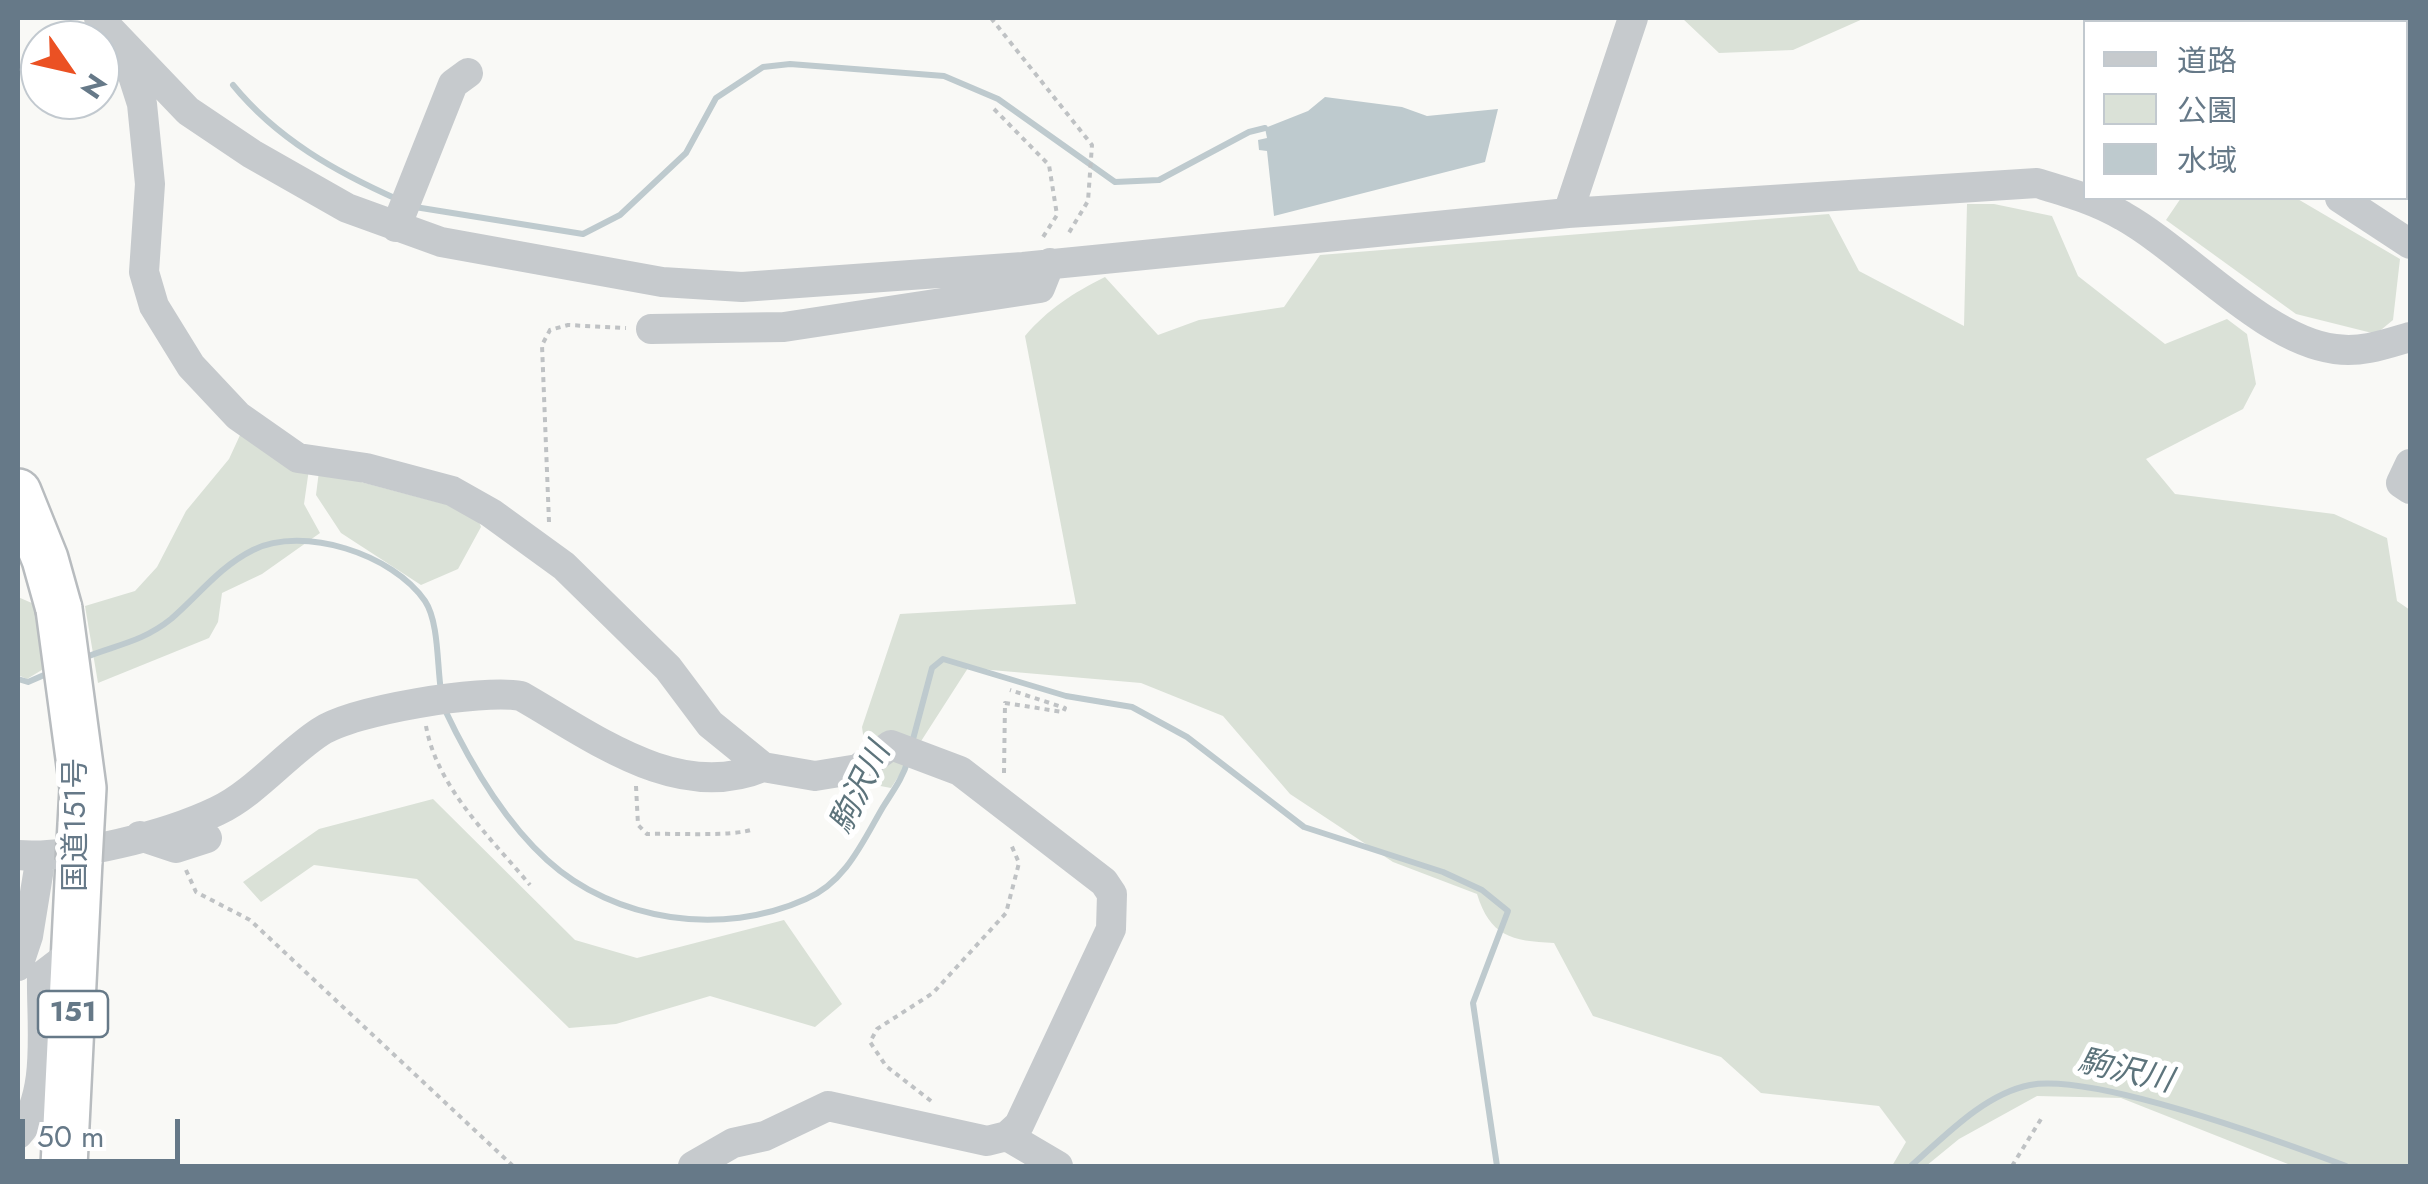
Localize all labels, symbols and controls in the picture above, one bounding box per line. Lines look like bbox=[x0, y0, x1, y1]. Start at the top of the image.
north arrow bbox=[20, 20, 120, 120]
legend bbox=[2083, 20, 2408, 200]
text: 道路 bbox=[2177, 39, 2237, 82]
text: N bbox=[70, 65, 117, 107]
text: 公園 bbox=[2177, 89, 2237, 132]
text: 水域 bbox=[2177, 139, 2237, 182]
water label: 駒沢川 bbox=[824, 737, 900, 841]
street label: 国道151号 bbox=[60, 758, 96, 892]
road number: 151 bbox=[38, 991, 108, 1037]
water label: 駒沢川 bbox=[2074, 1043, 2176, 1103]
scale bar bbox=[25, 1099, 185, 1161]
text: 50 m bbox=[37, 1115, 104, 1158]

